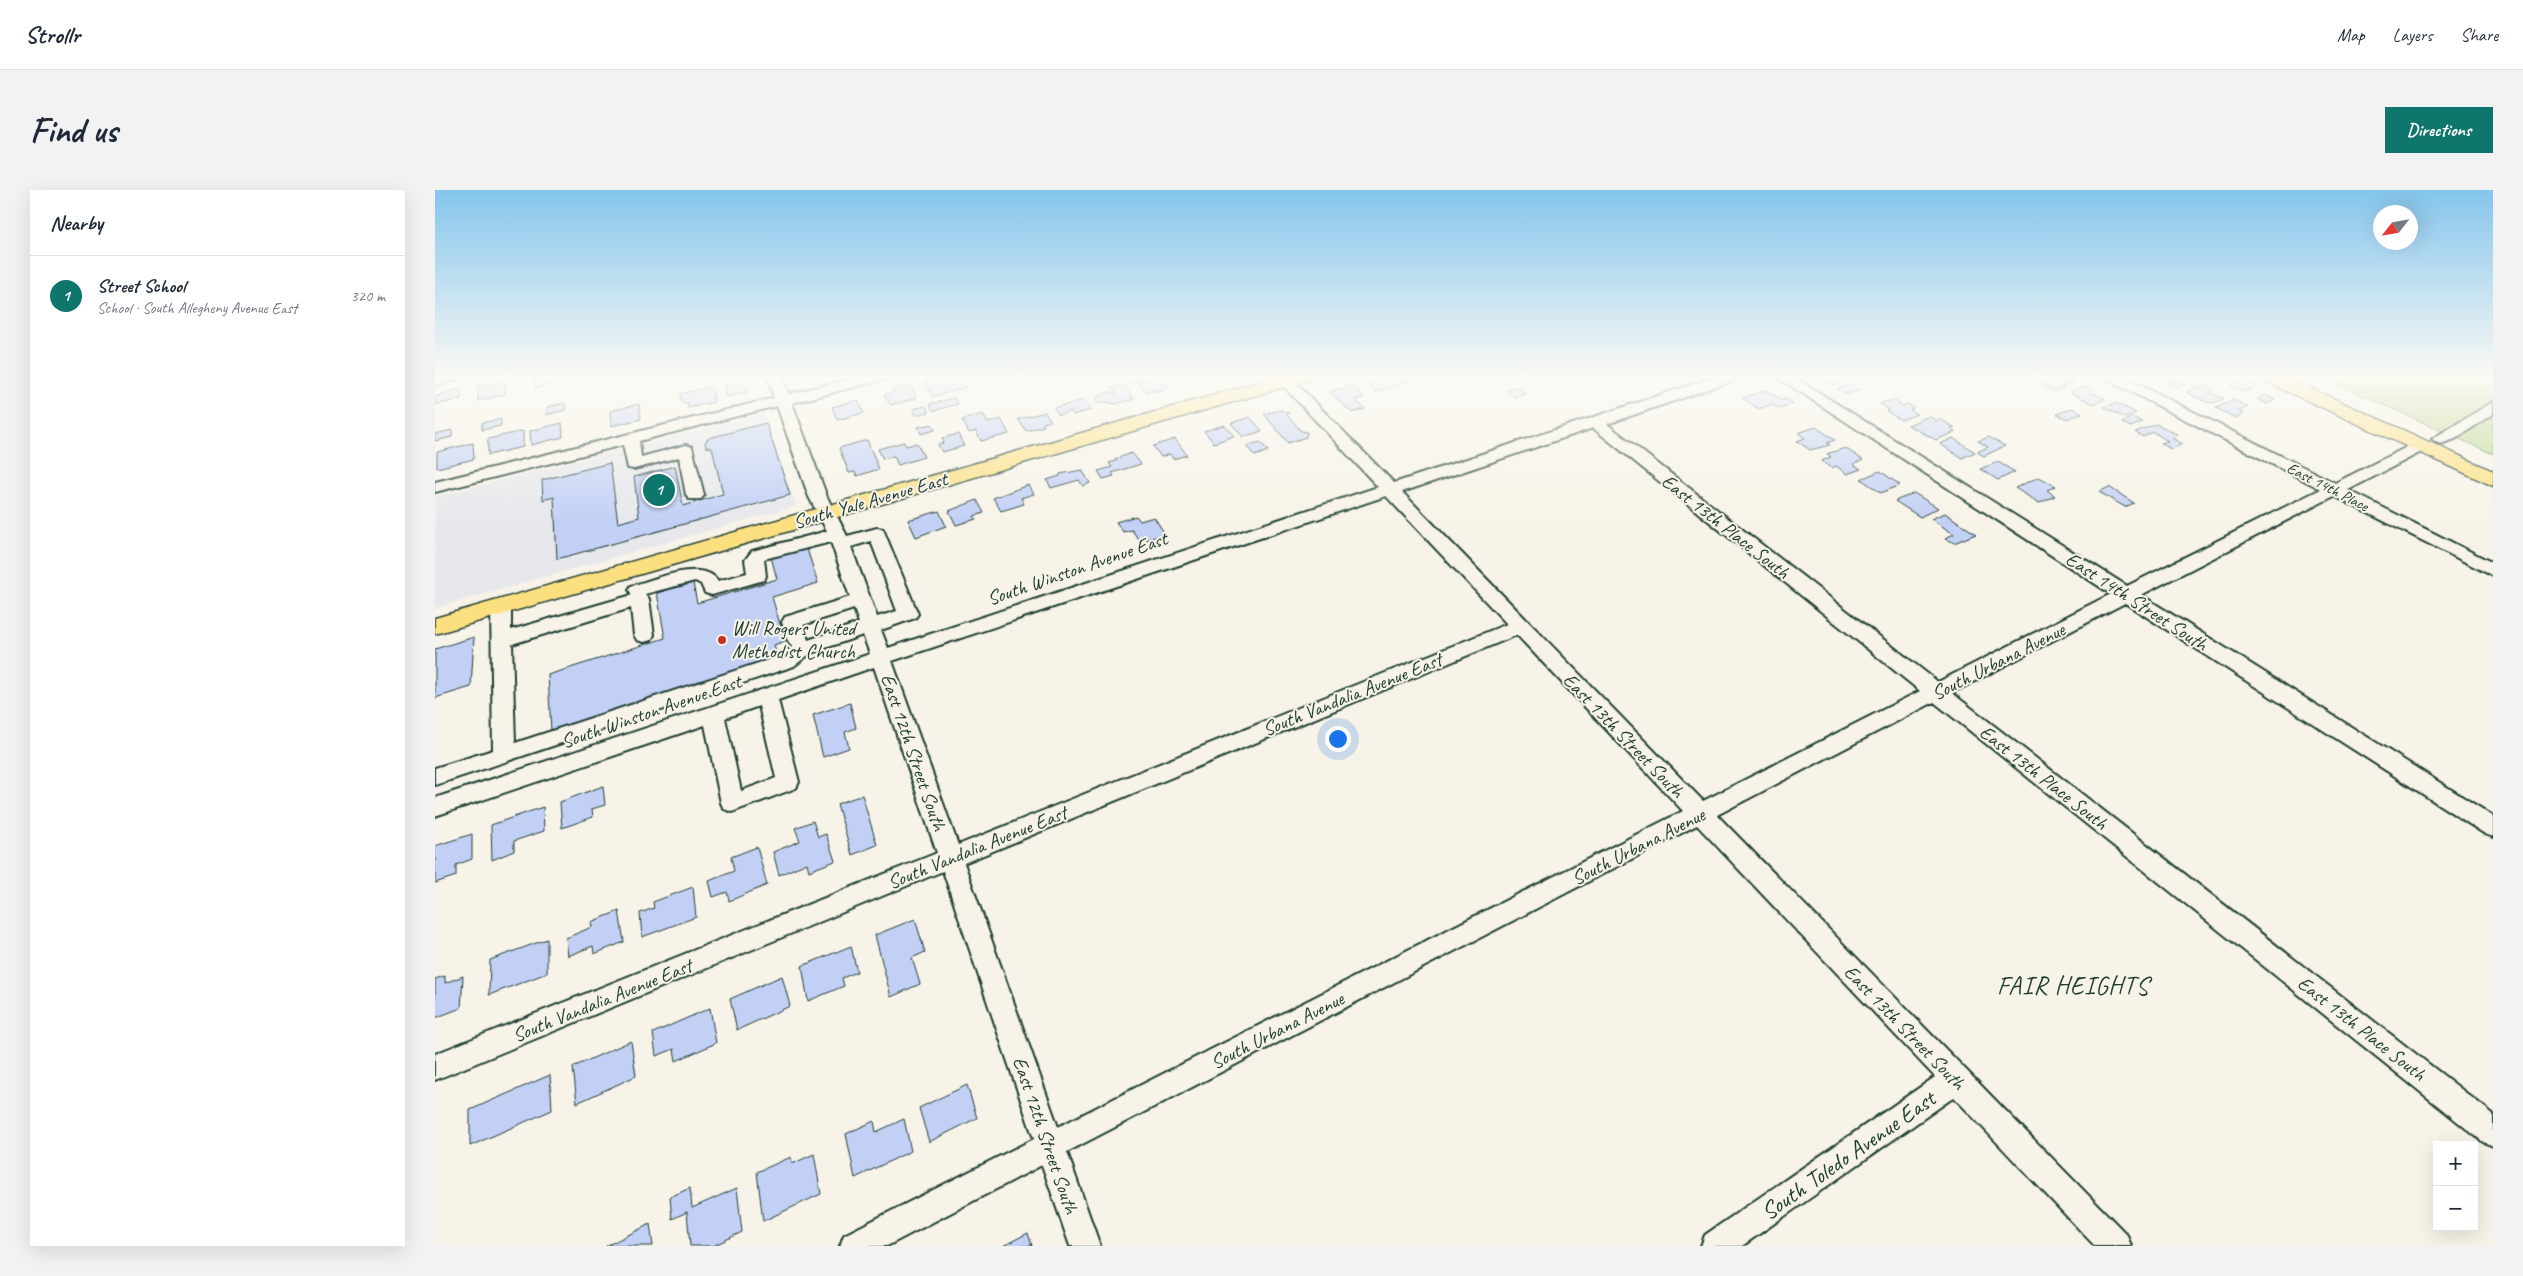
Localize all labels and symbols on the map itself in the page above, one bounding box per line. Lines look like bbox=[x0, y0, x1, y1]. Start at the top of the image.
north arrow bbox=[2373, 205, 2418, 250]
street label: East 14th Place bbox=[2283, 458, 2373, 517]
street label: South Yale Avenue East bbox=[790, 466, 952, 534]
street label: East 13th Place South bbox=[1657, 469, 1796, 585]
pin: 1 bbox=[643, 471, 675, 509]
street label: South Winston Avenue East bbox=[984, 525, 1173, 611]
street label: East 14th Street South bbox=[2061, 546, 2214, 658]
place label: Will Rogers United Methodist Church bbox=[732, 616, 858, 664]
street label: South Urbana Avenue bbox=[1927, 616, 2070, 706]
marker: Will Rogers United Methodist Church bbox=[716, 634, 728, 646]
street label: South Vandalia Avenue East bbox=[1259, 646, 1449, 742]
street label: South Winston Avenue East bbox=[558, 668, 747, 754]
street label: East 13th Street South bbox=[1558, 668, 1691, 804]
street label: East 12th Street South bbox=[875, 670, 953, 835]
street label: East 13th Place South bbox=[1975, 720, 2114, 836]
your location bbox=[1325, 726, 1351, 752]
street label: South Vandalia Avenue East bbox=[884, 799, 1074, 895]
street label: South Urbana Avenue bbox=[1567, 801, 1710, 891]
street label: South Vandalia Avenue East bbox=[509, 952, 699, 1048]
street label: East 13th Street South bbox=[1839, 960, 1972, 1096]
district label: FAIR HEIGHTS bbox=[1997, 970, 2153, 1002]
street label: East 13th Place South bbox=[2293, 971, 2432, 1087]
street label: South Urbana Avenue bbox=[1206, 985, 1349, 1075]
street label: East 12th Street South bbox=[1007, 1053, 1085, 1218]
street label: South Toledo Avenue East bbox=[1755, 1082, 1943, 1226]

